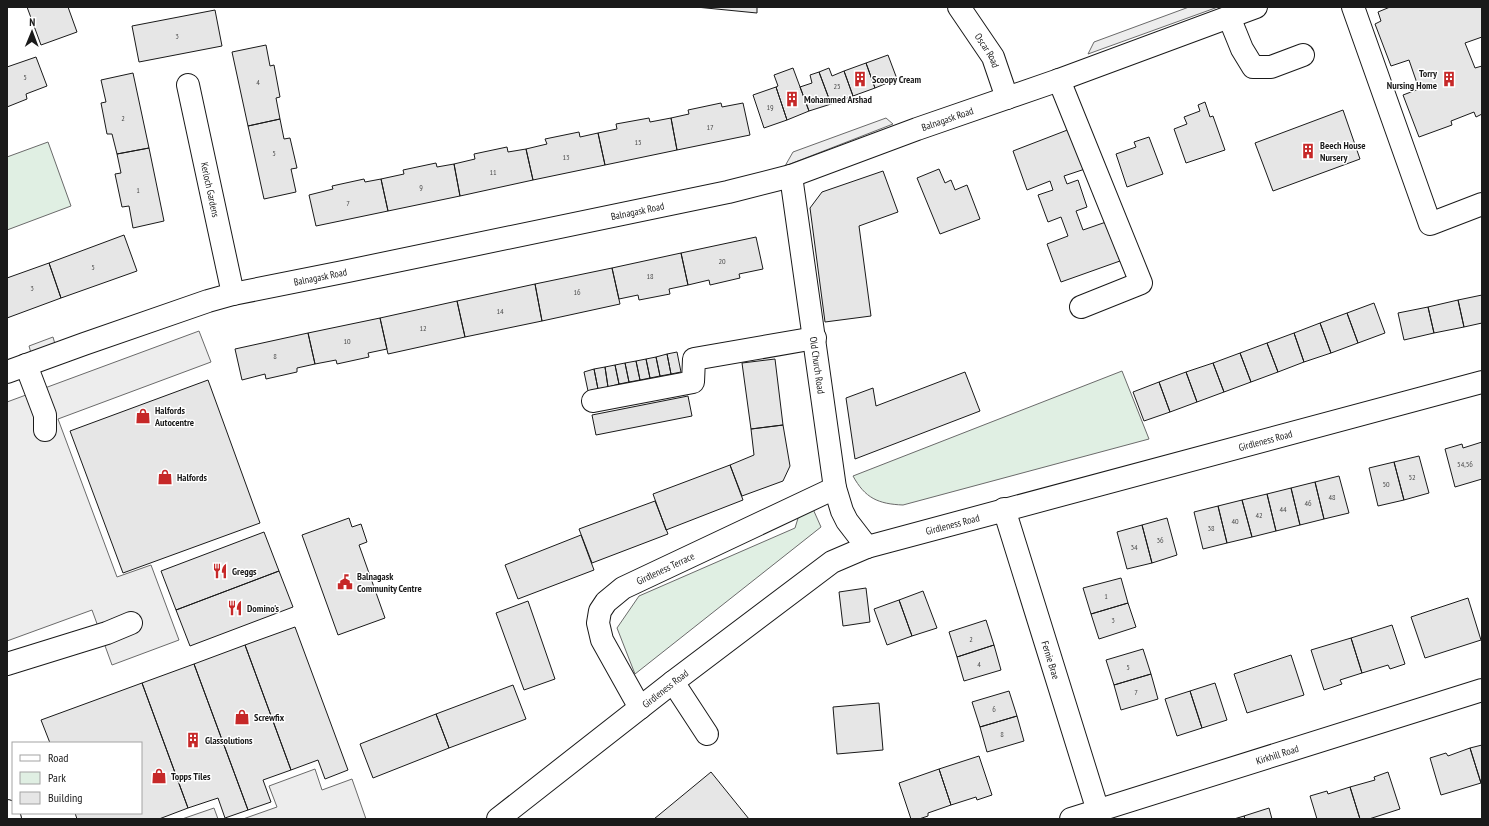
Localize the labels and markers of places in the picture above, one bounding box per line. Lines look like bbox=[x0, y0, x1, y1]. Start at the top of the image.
place label: Torry Nursing Home bbox=[1387, 67, 1438, 92]
building icon: Scoopy Cream bbox=[851, 70, 869, 88]
building icon: Torry Nursing Home bbox=[1440, 70, 1458, 88]
place label: Scoopy Cream bbox=[872, 73, 921, 86]
building icon: Mohammed Arshad bbox=[783, 90, 801, 108]
place label: Mohammed Arshad bbox=[804, 93, 872, 106]
place label: Beech House Nursery bbox=[1320, 139, 1366, 164]
building icon: Beech House Nursery bbox=[1299, 142, 1317, 160]
place label: Halfords Autocentre bbox=[154, 404, 194, 429]
shop icon: Halfords Autocentre bbox=[134, 407, 152, 425]
shop icon: Halfords bbox=[156, 468, 174, 486]
place label: Halfords bbox=[177, 471, 207, 484]
restaurant icon: Greggs bbox=[211, 562, 229, 580]
place label: Greggs bbox=[232, 565, 257, 578]
place label: Balnagask Community Centre bbox=[357, 570, 422, 595]
public building icon: Balnagask Community Centre bbox=[336, 573, 354, 591]
restaurant icon: Domino's bbox=[226, 599, 244, 617]
place label: Domino's bbox=[247, 602, 280, 615]
shop icon: Screwfix bbox=[233, 708, 251, 726]
place label: Screwfix bbox=[254, 711, 285, 724]
building icon: Glassolutions bbox=[184, 731, 202, 749]
place label: Glassolutions bbox=[205, 734, 253, 747]
shop icon: Topps Tiles bbox=[150, 767, 168, 785]
place label: Topps Tiles bbox=[171, 770, 211, 783]

